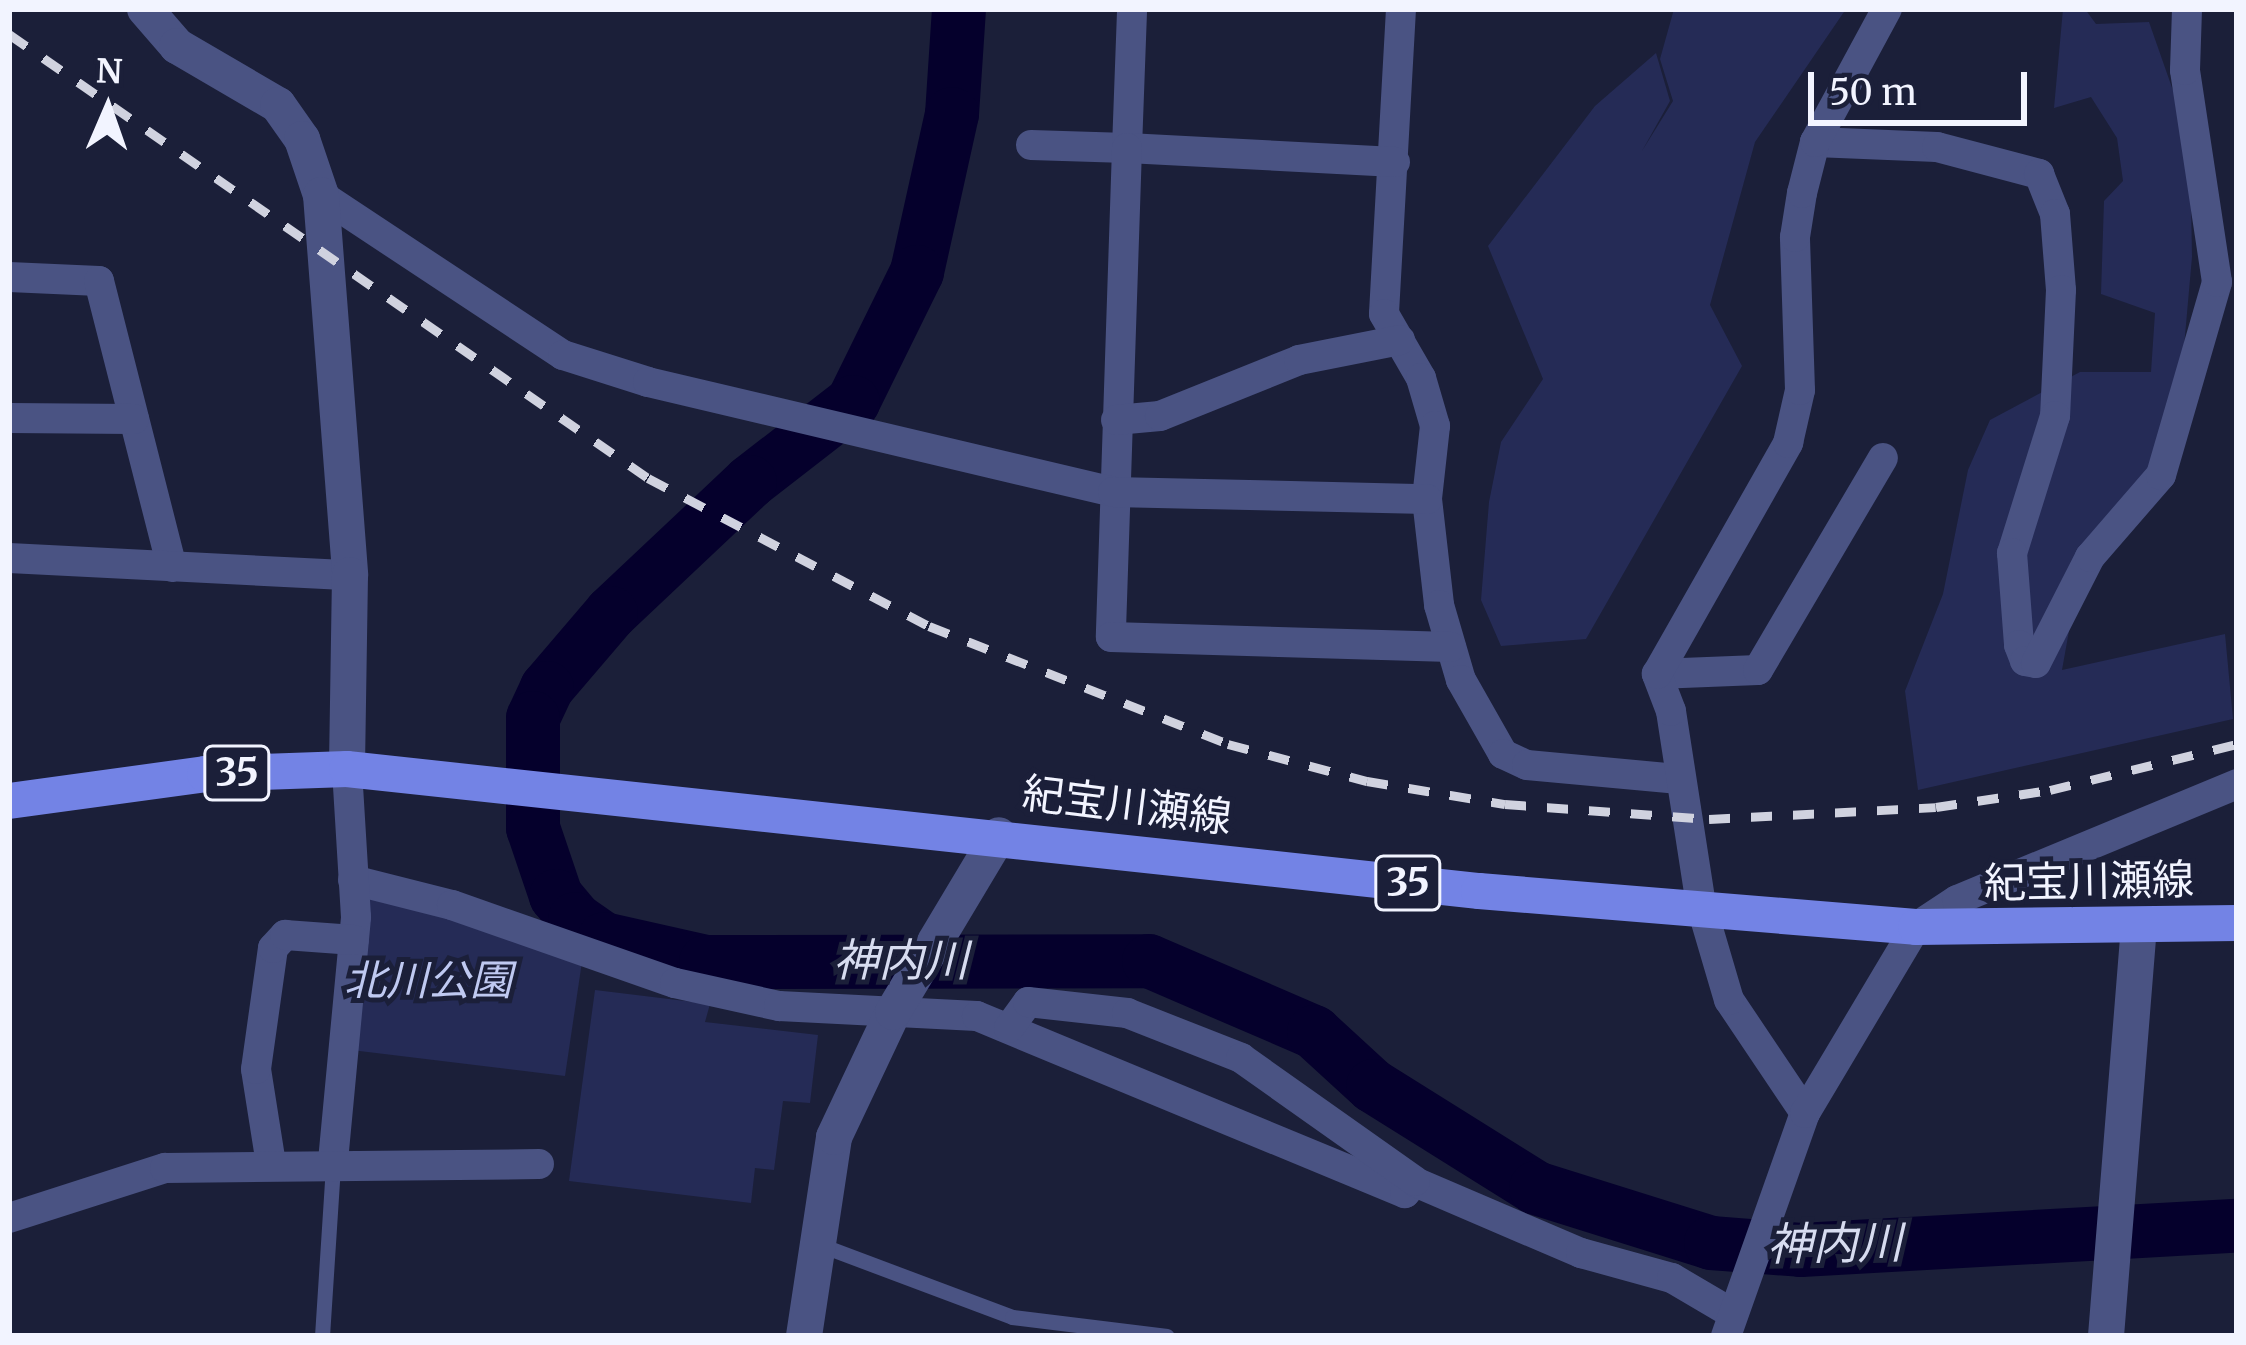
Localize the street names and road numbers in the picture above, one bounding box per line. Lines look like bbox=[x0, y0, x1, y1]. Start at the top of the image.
road number: 35 bbox=[201, 740, 273, 806]
street label: 紀宝川瀬線 bbox=[1020, 767, 1234, 843]
road number: 35 bbox=[1372, 850, 1444, 916]
street label: 紀宝川瀬線 bbox=[1984, 854, 2194, 908]

